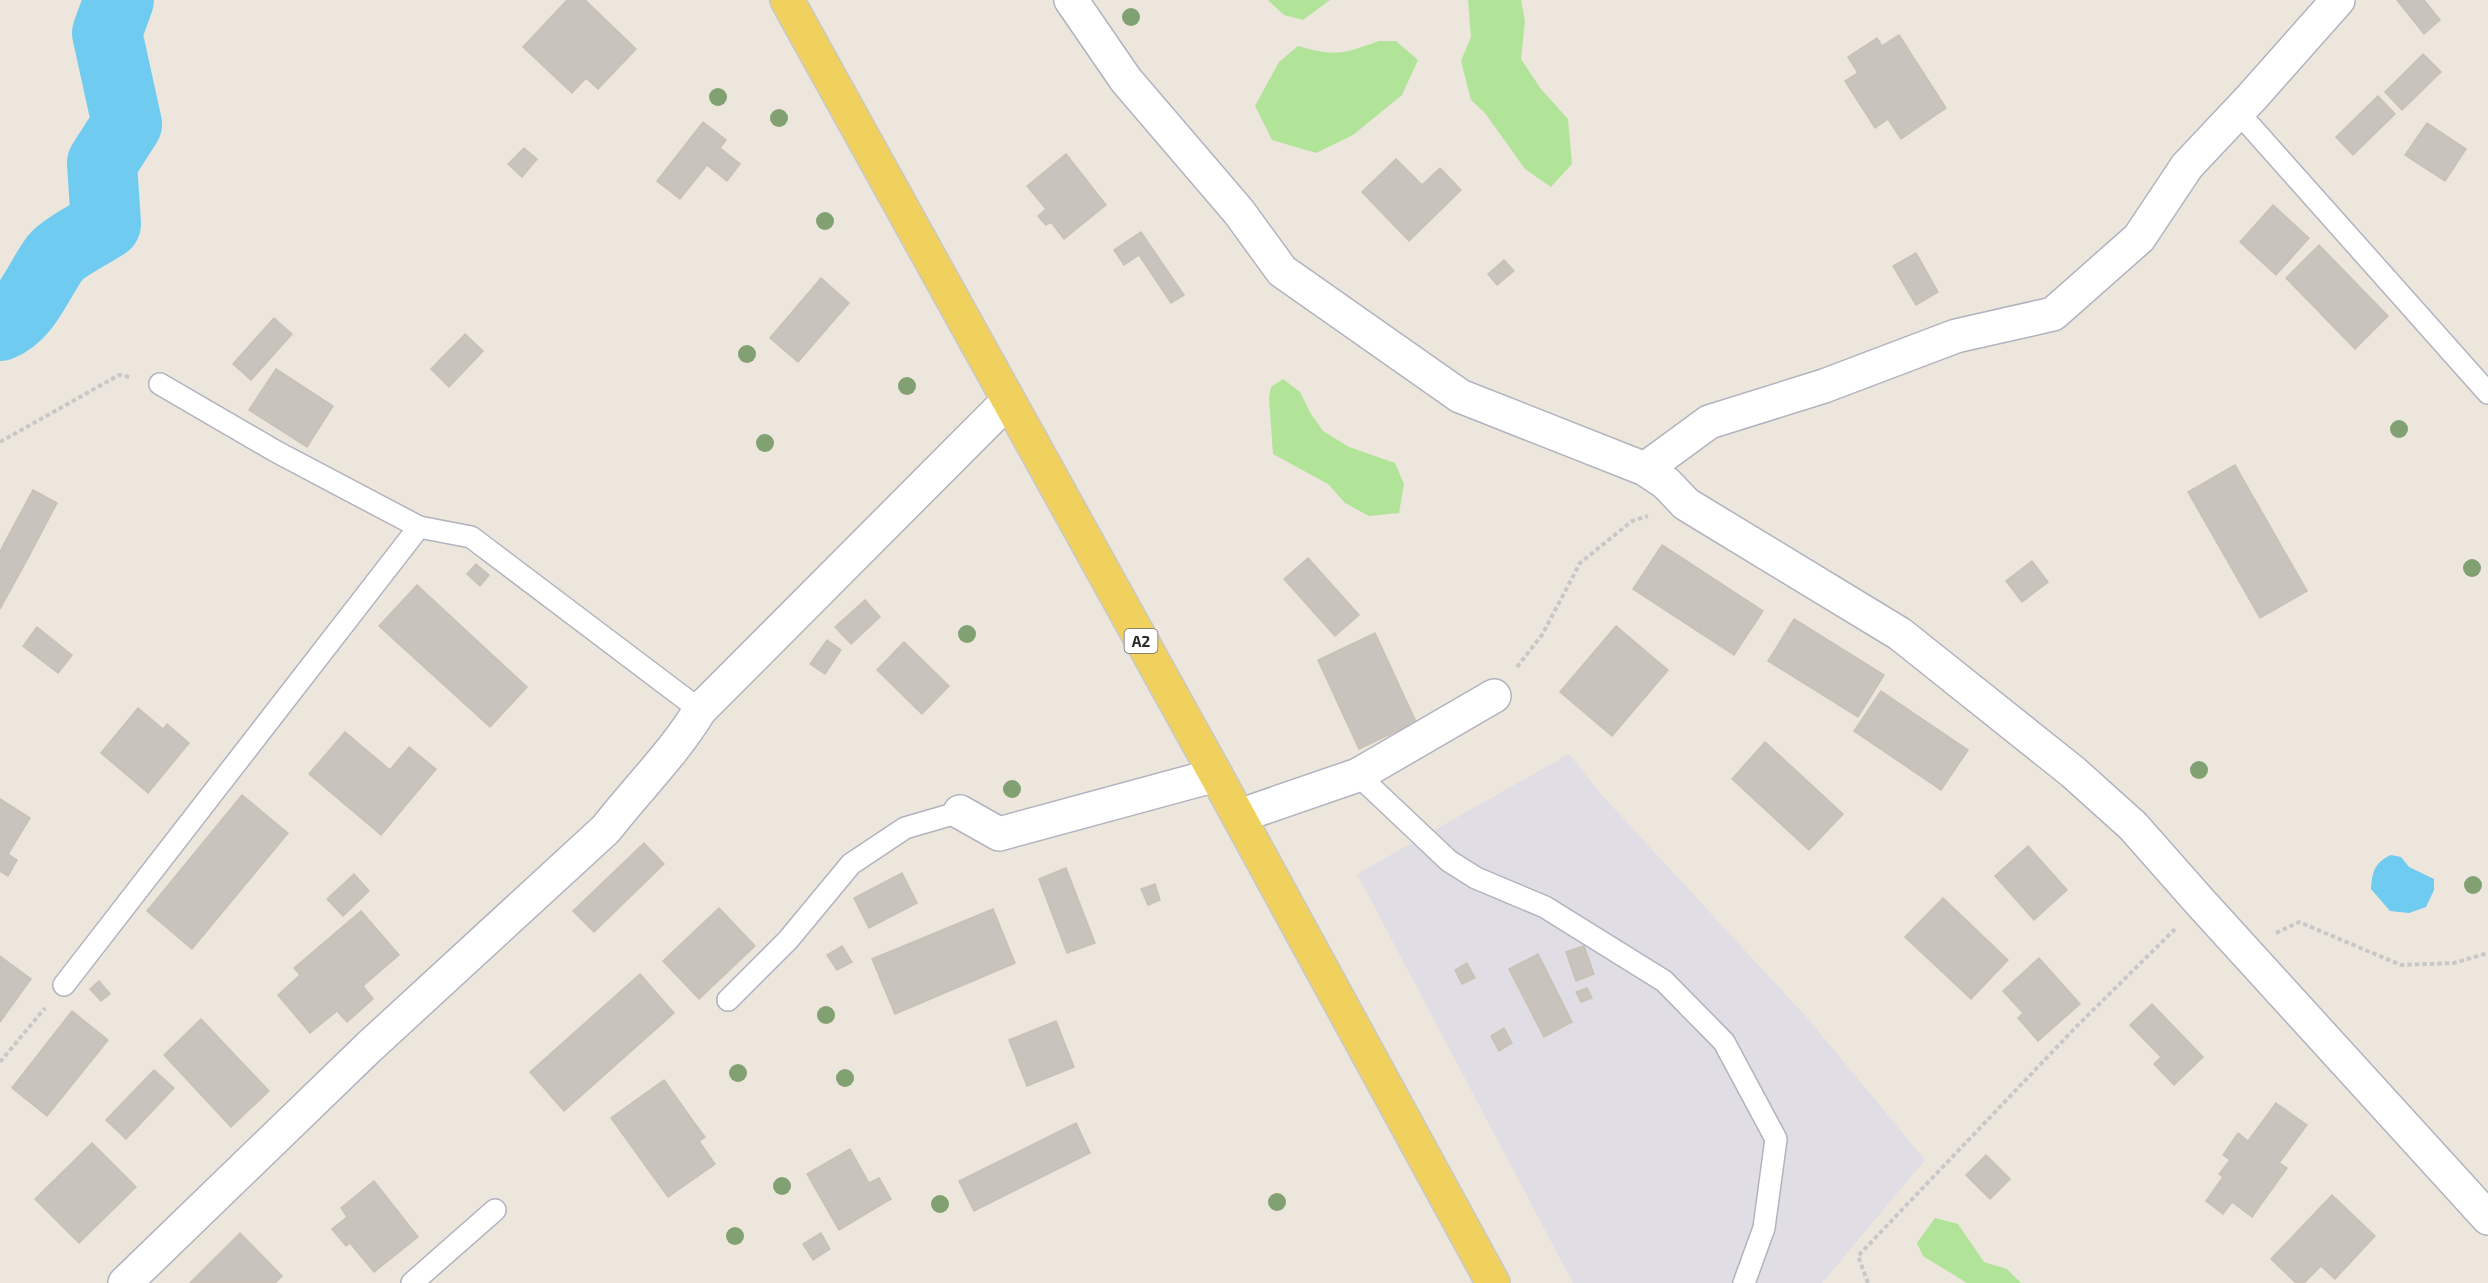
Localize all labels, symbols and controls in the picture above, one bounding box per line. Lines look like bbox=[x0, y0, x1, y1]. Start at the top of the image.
road number: A2 bbox=[1124, 629, 1158, 653]

